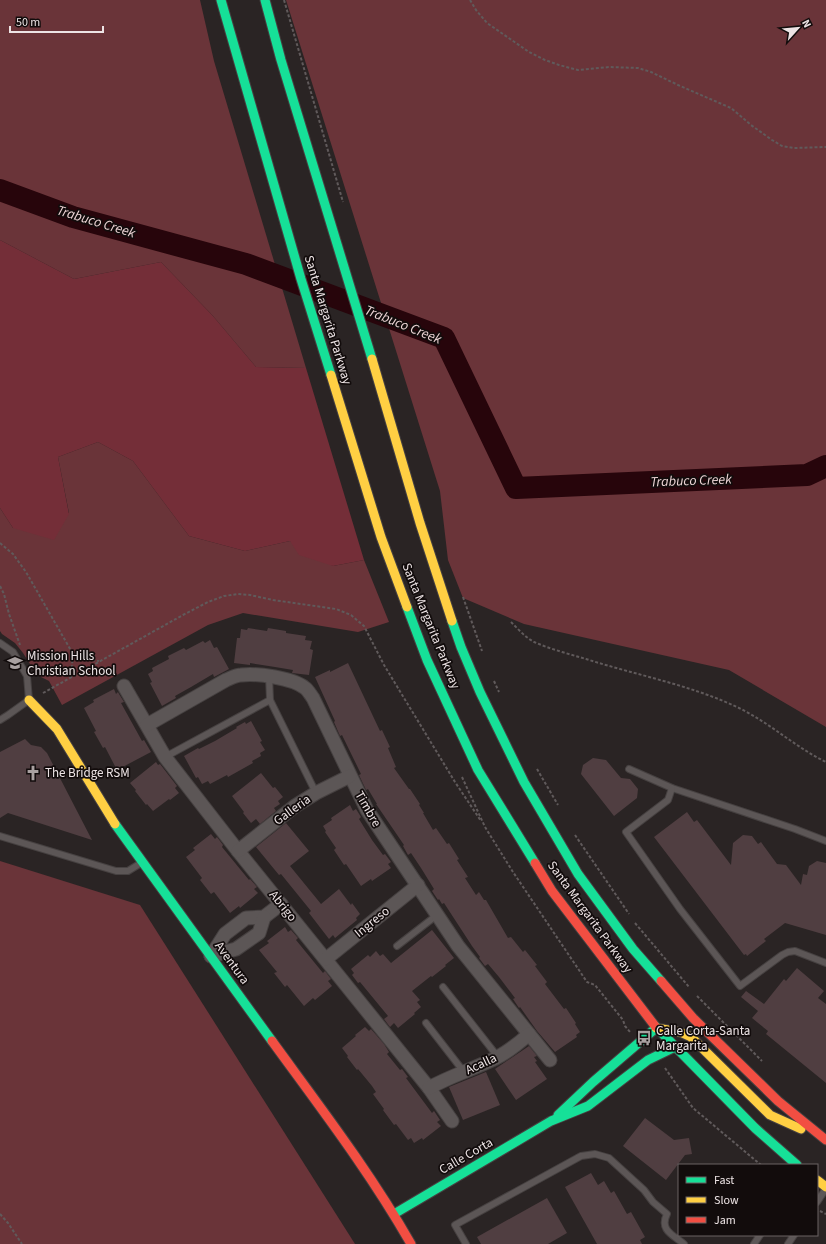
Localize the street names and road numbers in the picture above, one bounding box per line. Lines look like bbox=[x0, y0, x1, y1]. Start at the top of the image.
street label: Santa Margarita Parkway bbox=[300, 253, 356, 387]
street label: Santa Margarita Parkway bbox=[398, 560, 464, 692]
street label: Timbre bbox=[350, 788, 386, 830]
street label: Galleria bbox=[270, 790, 314, 830]
street label: Santa Margarita Parkway bbox=[543, 857, 637, 977]
street label: Abrigo bbox=[265, 887, 301, 925]
street label: Ingreso bbox=[351, 902, 393, 942]
street label: Aventura bbox=[210, 938, 254, 988]
street label: Acalla bbox=[462, 1049, 500, 1079]
street label: Calle Corta bbox=[436, 1133, 496, 1179]

